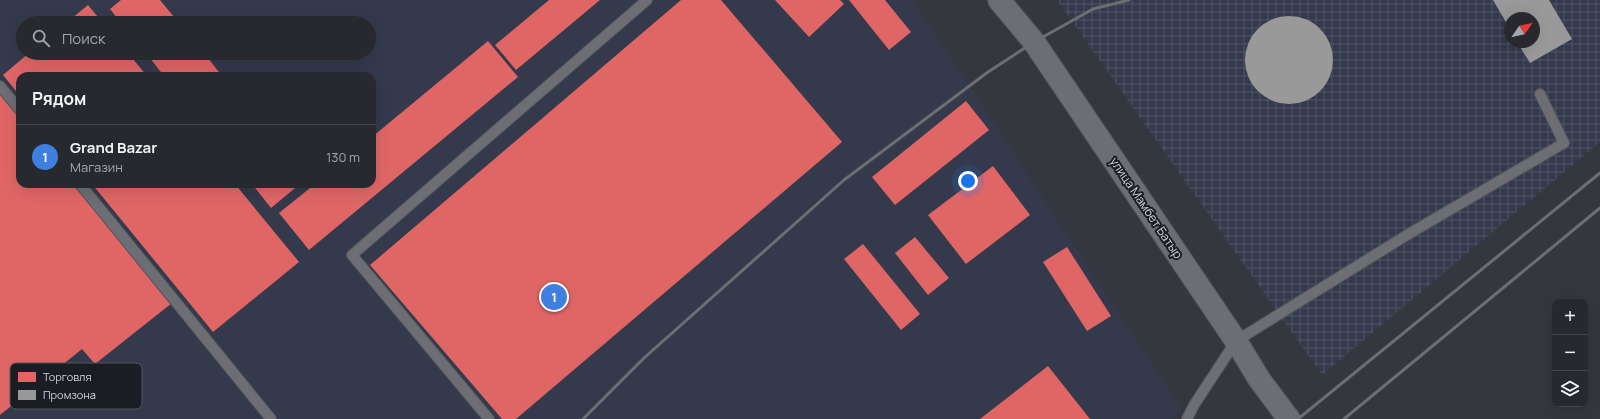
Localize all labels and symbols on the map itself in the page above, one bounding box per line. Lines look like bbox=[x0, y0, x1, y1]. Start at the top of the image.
north arrow bbox=[1504, 12, 1540, 48]
street label: улица Мамбет Батыр bbox=[1106, 154, 1187, 262]
your location bbox=[958, 171, 978, 191]
pin: 1 bbox=[541, 282, 567, 312]
legend bbox=[10, 363, 142, 409]
text: Торговля bbox=[43, 369, 92, 384]
text: Промзона bbox=[43, 387, 96, 402]

